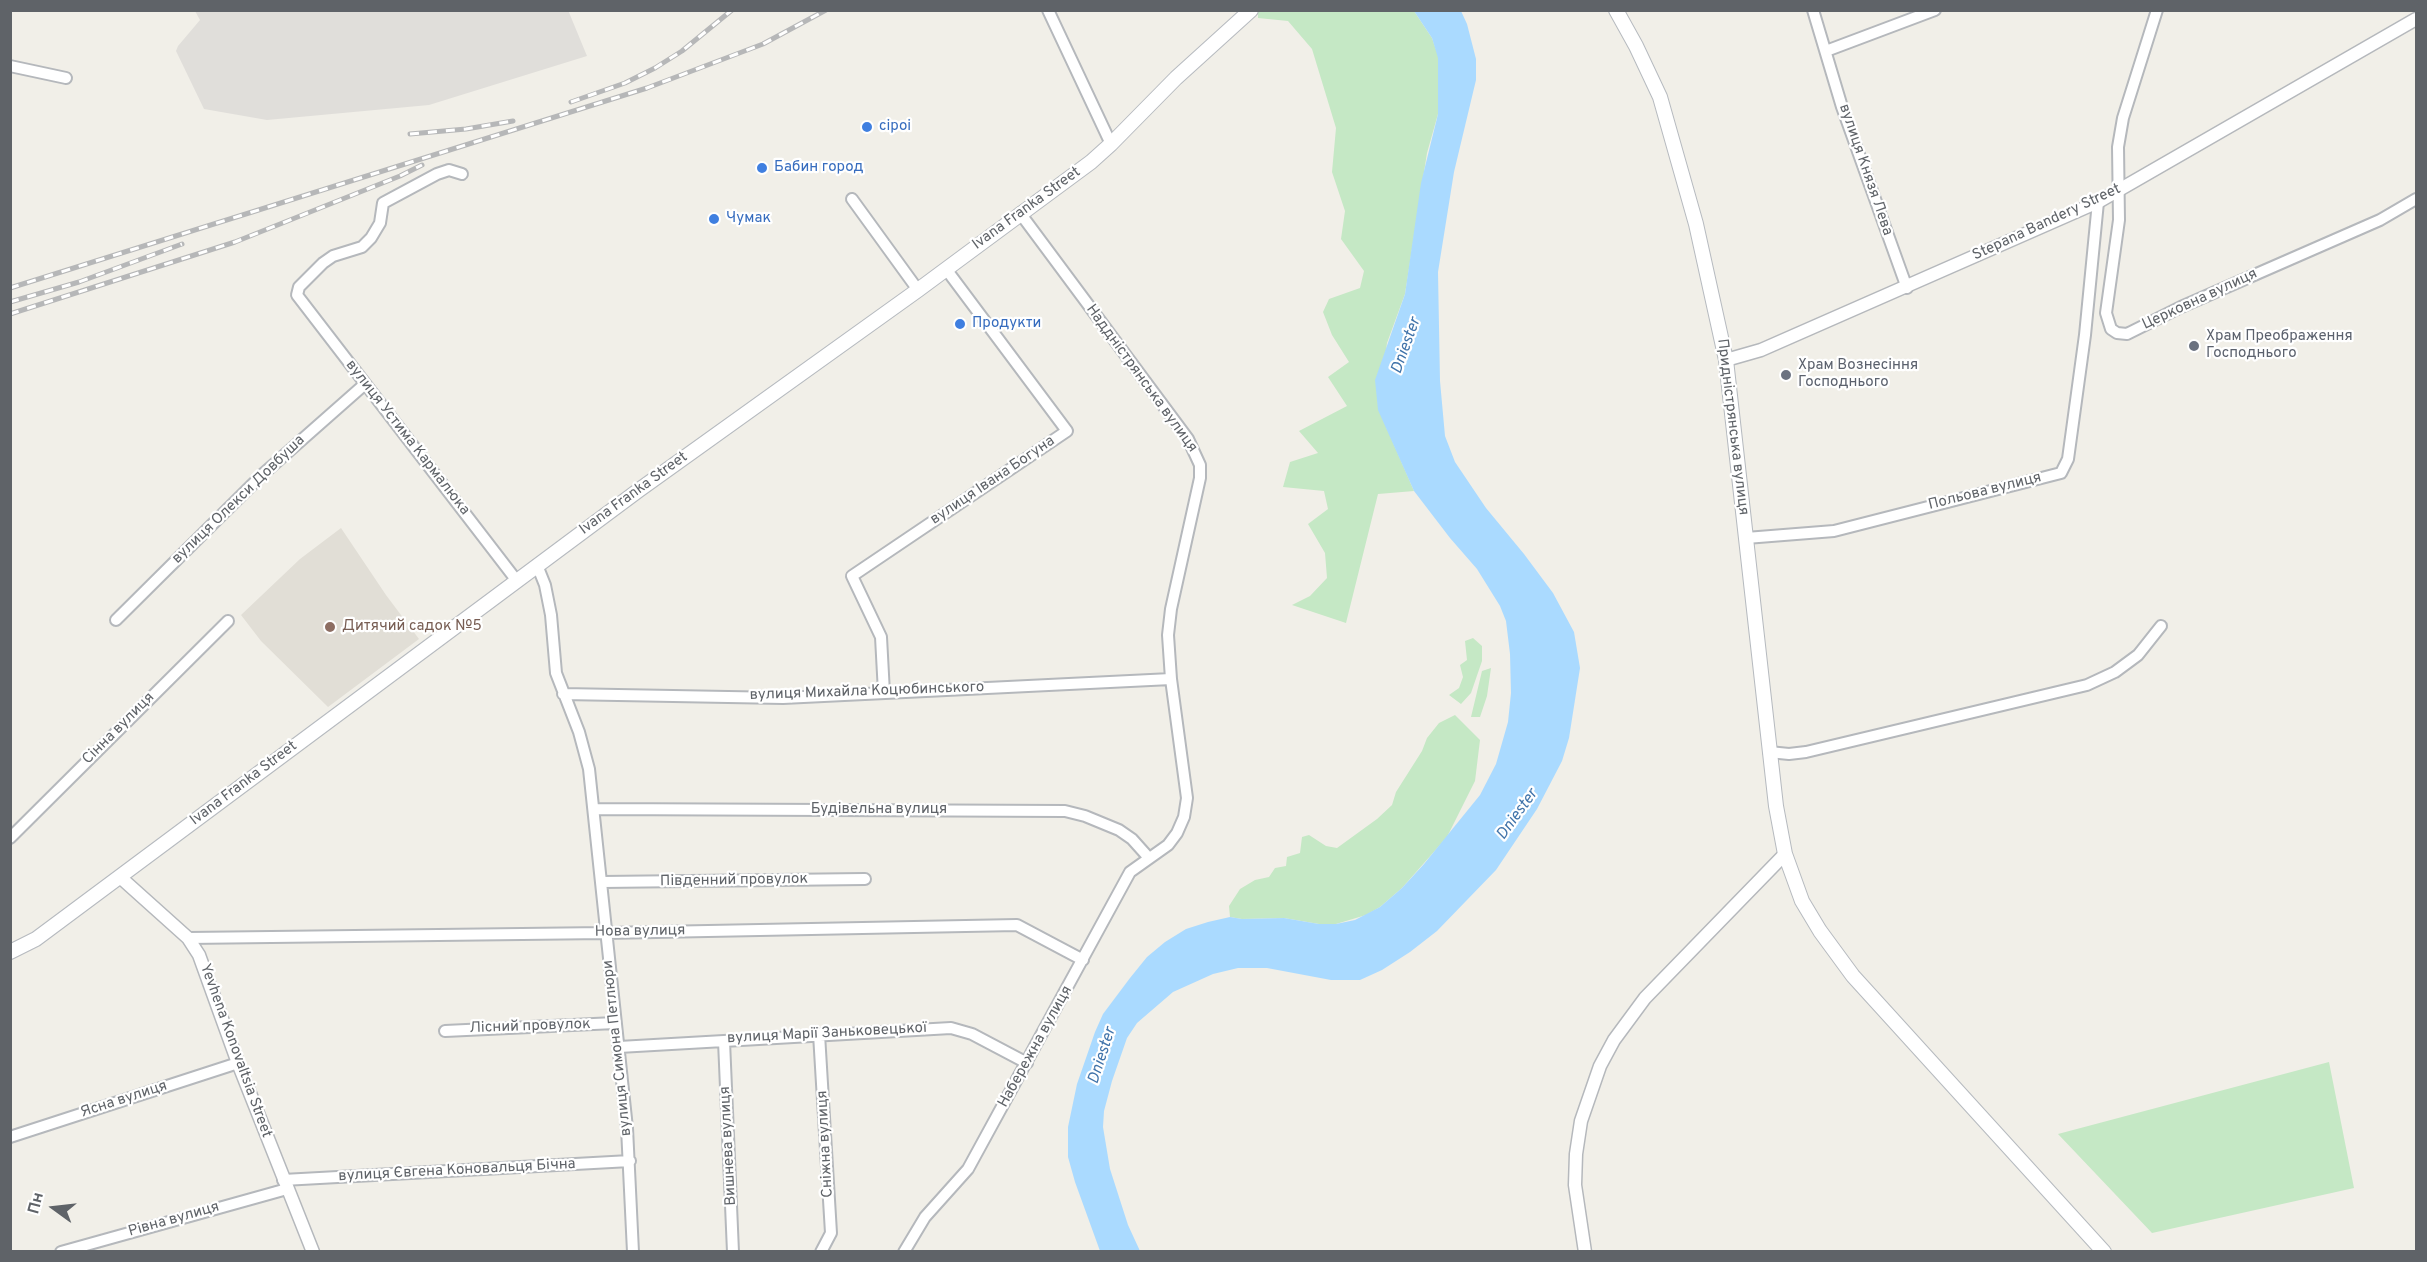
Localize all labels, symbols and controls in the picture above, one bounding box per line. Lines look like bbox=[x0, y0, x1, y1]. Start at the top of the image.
street label: вулиця Князя Лева bbox=[1834, 102, 1896, 238]
place label: сіроі bbox=[879, 118, 911, 136]
marker: сіроі bbox=[860, 120, 874, 134]
place label: Бабин город bbox=[774, 159, 864, 177]
marker: Бабин город bbox=[755, 161, 769, 175]
street label: Ivana Franka Street bbox=[969, 164, 1085, 254]
street label: Stepana Bandery Street bbox=[1970, 181, 2124, 265]
place label: Чумак bbox=[726, 210, 771, 228]
marker: Чумак bbox=[707, 212, 721, 226]
street label: Церковна вулиця bbox=[2140, 265, 2260, 335]
street label: Наддністрянська вулиця bbox=[1081, 302, 1201, 456]
place label: Продукти bbox=[972, 315, 1041, 333]
water label: Dniester bbox=[1388, 315, 1426, 377]
marker: Продукти bbox=[953, 317, 967, 331]
place label: Храм Преображення Господнього bbox=[2206, 328, 2353, 363]
street label: Придністрянська вулиця bbox=[1712, 338, 1752, 516]
marker: Храм Преображення Господнього bbox=[2187, 339, 2201, 353]
street label: вулиця Устима Кармалюка bbox=[341, 357, 473, 519]
place label: Храм Вознесіння Господнього bbox=[1798, 357, 1918, 392]
marker: Храм Вознесіння Господнього bbox=[1779, 368, 1793, 382]
street label: вулиця Олекси Довбуша bbox=[169, 432, 309, 568]
street label: вулиця Івана Богуна bbox=[927, 433, 1059, 529]
street label: Ivana Franka Street bbox=[576, 449, 692, 539]
street label: Польова вулиця bbox=[1927, 469, 2043, 515]
place label: Дитячий садок №5 bbox=[342, 618, 482, 636]
marker: Дитячий садок №5 bbox=[323, 620, 337, 634]
street label: вулиця Михайла Коцюбинського bbox=[749, 679, 985, 705]
street label: Сінна вулиця bbox=[79, 689, 159, 769]
street label: Ivana Franka Street bbox=[187, 738, 301, 830]
water label: Dniester bbox=[1493, 786, 1543, 844]
street label: Будівельна вулиця bbox=[811, 801, 947, 819]
street label: Південний провулок bbox=[660, 871, 808, 891]
street label: Нова вулиця bbox=[595, 922, 685, 942]
street label: вулиця Симона Петлюри bbox=[600, 959, 636, 1137]
street label: Yevhena Konovaltsia Street bbox=[195, 962, 275, 1140]
street label: Набережна вулиця bbox=[995, 983, 1077, 1111]
street label: Лісний провулок bbox=[469, 1016, 591, 1038]
street label: вулиця Марії Заньковецької bbox=[727, 1020, 927, 1048]
water label: Dniester bbox=[1085, 1025, 1121, 1087]
street label: Ясна вулиця bbox=[78, 1077, 170, 1123]
street label: Вишнева вулиця bbox=[717, 1086, 741, 1206]
street label: Сніжна вулиця bbox=[814, 1090, 838, 1198]
street label: вулиця Євгена Коновальця Бічна bbox=[338, 1156, 576, 1186]
north arrow bbox=[24, 1178, 84, 1238]
text: Пн bbox=[24, 1190, 49, 1216]
street label: Рівна вулиця bbox=[126, 1198, 222, 1242]

